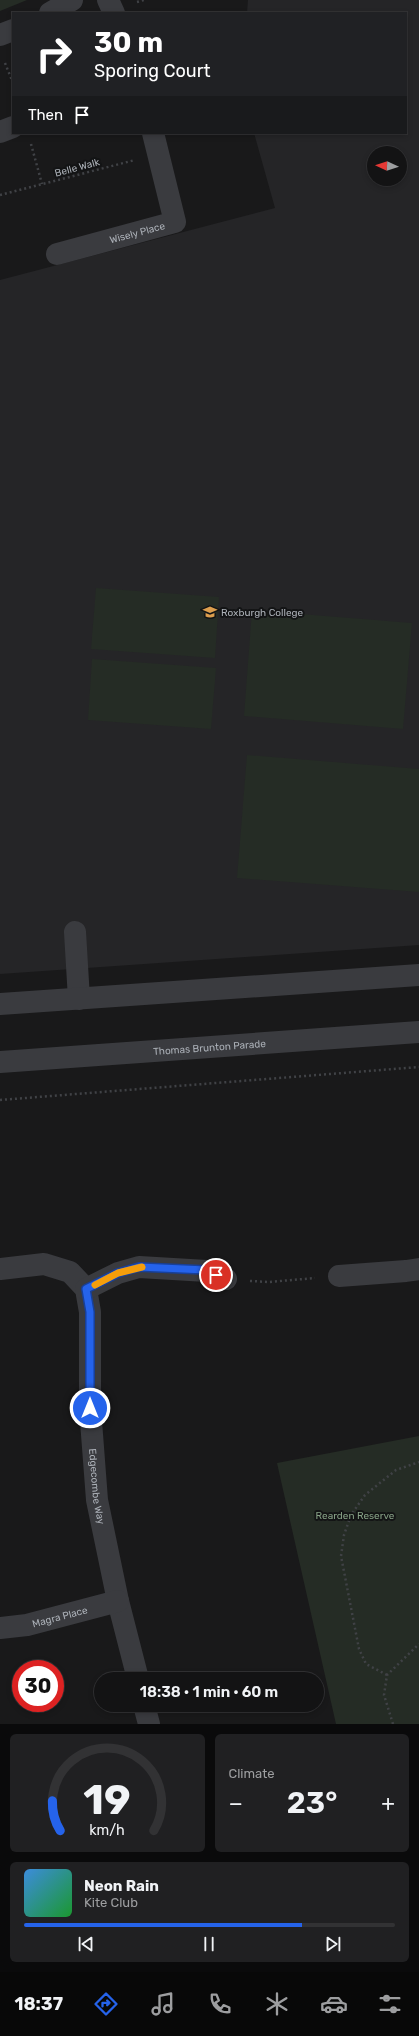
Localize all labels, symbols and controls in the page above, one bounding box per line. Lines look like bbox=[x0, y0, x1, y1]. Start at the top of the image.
text: 30 m bbox=[94, 26, 163, 59]
icon: right bbox=[28, 28, 80, 80]
text: Sporing Court bbox=[94, 60, 211, 82]
icon: arrive bbox=[71, 104, 93, 126]
text: Then bbox=[28, 106, 63, 124]
north arrow bbox=[367, 146, 407, 186]
map controls bbox=[367, 146, 407, 186]
street label: Belle Walk bbox=[54, 156, 102, 180]
street label: Wisely Place bbox=[108, 220, 167, 246]
school or university icon: Roxburgh College bbox=[202, 604, 218, 620]
place label: Roxburgh College bbox=[221, 607, 303, 619]
street label: Thomas Brunton Parade bbox=[153, 1038, 267, 1058]
pin bbox=[199, 1258, 233, 1292]
icon: arrive bbox=[205, 1264, 227, 1286]
position arrow bbox=[69, 1387, 111, 1429]
street label: Edgecombe Way bbox=[86, 1448, 107, 1526]
park label: Rearden Reserve bbox=[316, 1510, 395, 1522]
street label: Magra Place bbox=[31, 1604, 89, 1630]
speed limit sign: 30 bbox=[12, 1660, 64, 1712]
text: 18:38 · 1 min · 60 m bbox=[140, 1683, 278, 1701]
text: Climate bbox=[229, 1766, 275, 1781]
text: 19 bbox=[84, 1775, 131, 1824]
text: 23° bbox=[287, 1785, 337, 1821]
text: − bbox=[229, 1790, 243, 1817]
text: + bbox=[381, 1790, 395, 1817]
text: km/h bbox=[89, 1822, 125, 1839]
text: Neon Rain bbox=[84, 1877, 159, 1895]
text: Kite Club bbox=[84, 1895, 138, 1910]
icon: previous bbox=[75, 1933, 97, 1955]
icon: pause bbox=[198, 1933, 220, 1955]
icon: next bbox=[322, 1933, 344, 1955]
icon: directions bbox=[92, 1990, 120, 2018]
icon: music bbox=[149, 1990, 177, 2018]
icon: phone bbox=[206, 1990, 234, 2018]
icon: climate bbox=[263, 1990, 291, 2018]
icon: car bbox=[320, 1990, 348, 2018]
icon: filters bbox=[376, 1990, 404, 2018]
text: 18:37 bbox=[14, 1993, 63, 2015]

